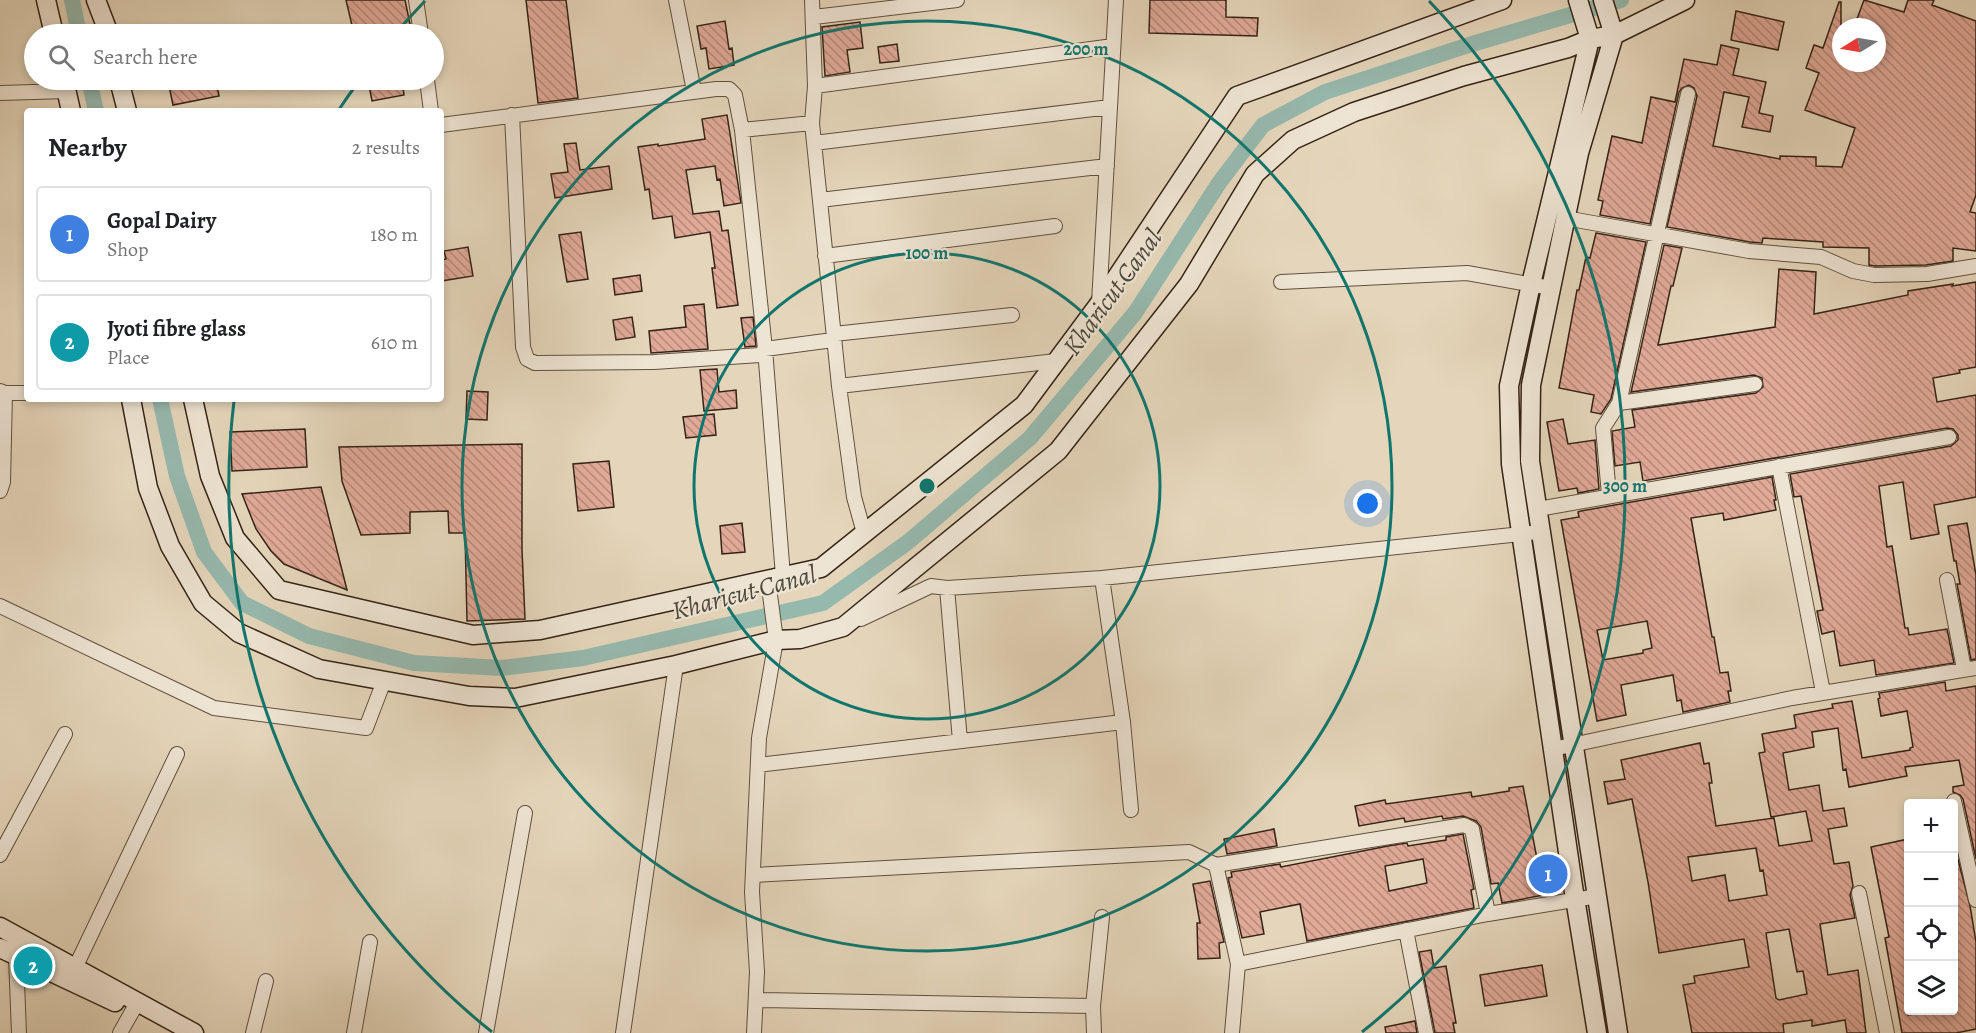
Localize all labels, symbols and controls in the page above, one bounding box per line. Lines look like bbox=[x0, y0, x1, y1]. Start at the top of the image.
north arrow bbox=[1832, 18, 1886, 72]
search box bbox=[24, 24, 444, 90]
text: 200 m bbox=[1063, 37, 1109, 61]
icon: search bbox=[45, 41, 78, 74]
text: Search here bbox=[93, 42, 198, 72]
text: Nearby bbox=[48, 130, 127, 165]
text: 2 results bbox=[352, 134, 420, 161]
text: Gopal Dairy bbox=[107, 206, 216, 236]
text: 1 bbox=[66, 221, 73, 248]
text: 180 m bbox=[370, 221, 418, 248]
water label: Kharicut Canal bbox=[1055, 222, 1170, 363]
text: Shop bbox=[107, 236, 149, 263]
text: 100 m bbox=[906, 241, 948, 265]
text: Jyoti fibre glass bbox=[107, 314, 246, 344]
text: 2 bbox=[65, 329, 74, 356]
text: 610 m bbox=[371, 329, 418, 356]
text: Place bbox=[107, 344, 149, 371]
text: 300 m bbox=[1603, 474, 1647, 498]
centre of rings bbox=[917, 476, 937, 496]
your location bbox=[1353, 489, 1382, 518]
water label: Kharicut Canal bbox=[668, 556, 821, 629]
map controls bbox=[1904, 799, 1958, 1015]
button: + bbox=[1904, 799, 1958, 853]
pin: 1 bbox=[1528, 852, 1568, 896]
button: − bbox=[1904, 853, 1958, 907]
button: locate bbox=[1904, 907, 1958, 961]
pin: 2 bbox=[14, 944, 52, 988]
button: layers bbox=[1904, 961, 1958, 1015]

